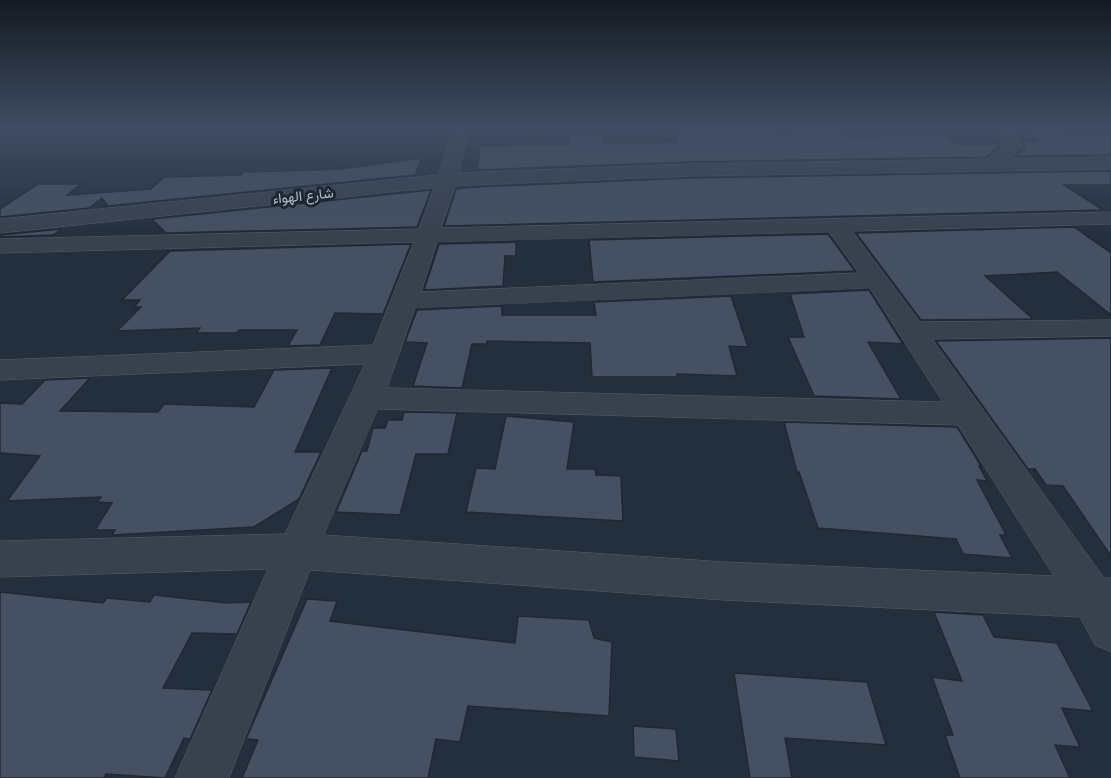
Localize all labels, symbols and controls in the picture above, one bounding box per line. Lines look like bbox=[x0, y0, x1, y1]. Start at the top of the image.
street label: شارع الهواء bbox=[272, 183, 335, 210]

